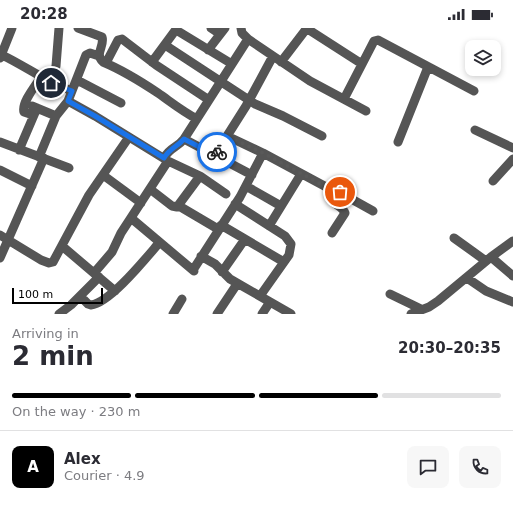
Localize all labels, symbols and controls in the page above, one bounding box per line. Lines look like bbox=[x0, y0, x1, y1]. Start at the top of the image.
text: 20:28 bbox=[20, 5, 68, 23]
map controls bbox=[465, 40, 501, 76]
button: layers bbox=[465, 40, 501, 76]
pin bbox=[34, 66, 68, 100]
icon: home bbox=[40, 72, 62, 94]
courier bbox=[197, 132, 237, 172]
icon: bike bbox=[206, 141, 228, 163]
pin bbox=[323, 175, 357, 209]
icon: bag bbox=[329, 181, 351, 203]
scale bar bbox=[12, 286, 103, 305]
text: 100 m bbox=[18, 288, 53, 301]
text: Arriving in bbox=[12, 326, 79, 341]
text: 20:30–20:35 bbox=[398, 339, 501, 357]
text: 2 min bbox=[12, 341, 94, 371]
text: On the way · 230 m bbox=[12, 404, 140, 419]
button: chat bbox=[407, 446, 449, 488]
button: phone bbox=[459, 446, 501, 488]
text: Alex bbox=[64, 450, 101, 468]
text: A bbox=[27, 458, 39, 476]
text: Courier · 4.9 bbox=[64, 468, 145, 483]

